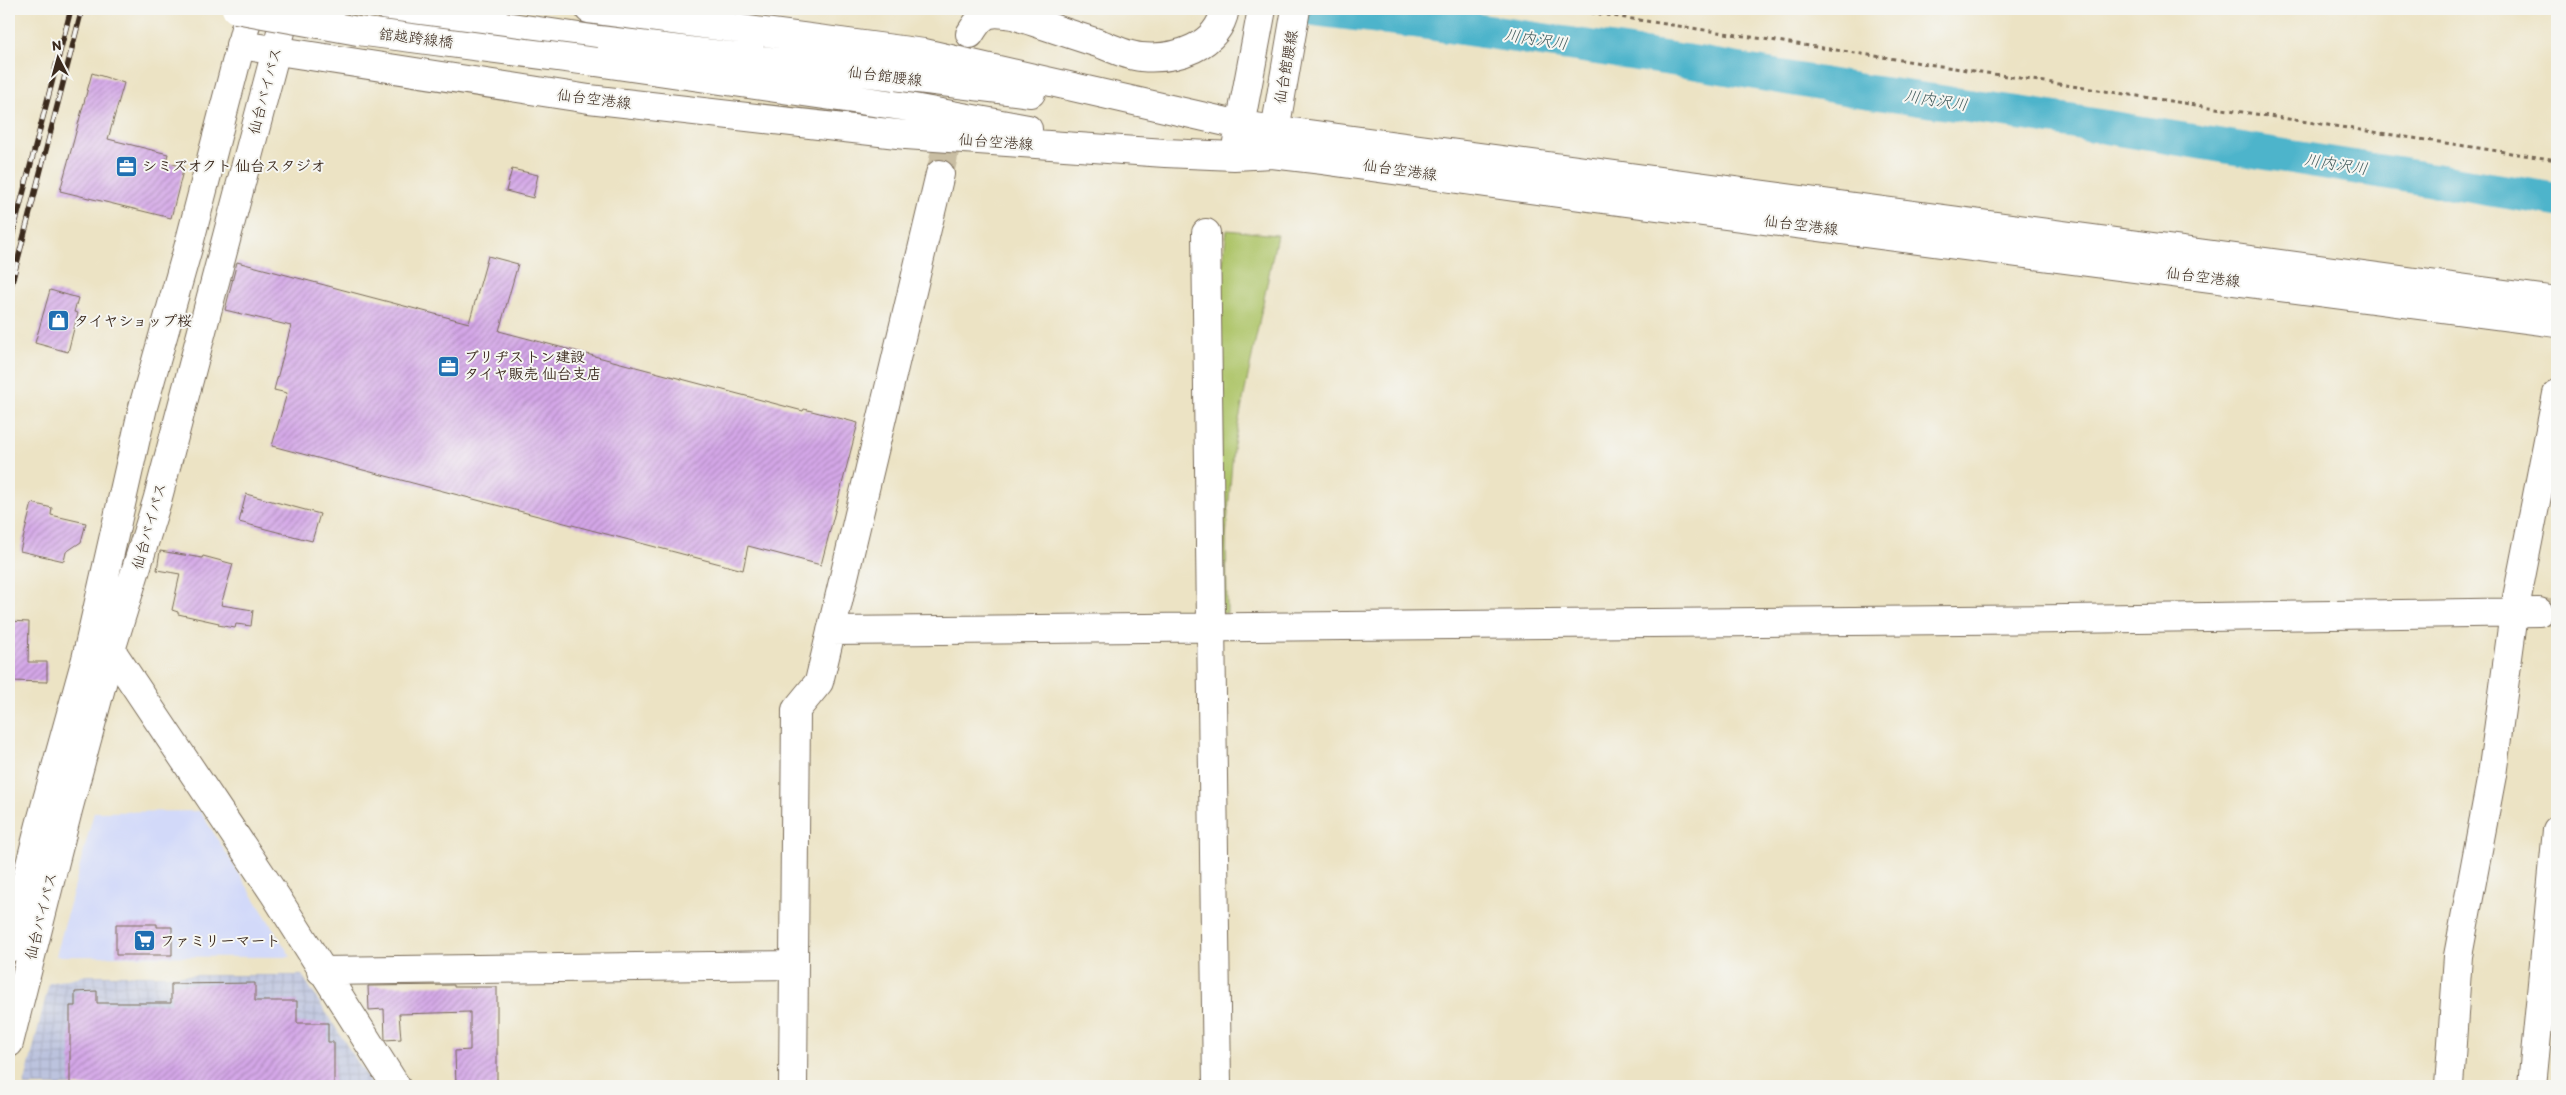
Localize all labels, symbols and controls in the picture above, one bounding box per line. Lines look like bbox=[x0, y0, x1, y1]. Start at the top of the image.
street label: 舘越跨線橋 bbox=[378, 24, 454, 52]
water label: 川内沢川 bbox=[1503, 25, 1569, 53]
street label: 仙台館腰線 bbox=[1271, 28, 1301, 106]
north arrow bbox=[32, 32, 82, 82]
text: N bbox=[51, 37, 62, 55]
street label: 仙台バイパス bbox=[245, 45, 285, 137]
street label: 仙台館腰線 bbox=[847, 62, 923, 90]
street label: 仙台空港線 bbox=[556, 85, 632, 113]
water label: 川内沢川 bbox=[1903, 86, 1969, 114]
street label: 仙台空港線 bbox=[958, 130, 1034, 154]
water label: 川内沢川 bbox=[2303, 150, 2369, 178]
office icon: シミズオクト 仙台スタジオ bbox=[114, 154, 138, 178]
street label: 仙台空港線 bbox=[1362, 156, 1438, 184]
place label: シミズオクト 仙台スタジオ bbox=[142, 157, 325, 175]
street label: 仙台空港線 bbox=[1763, 211, 1839, 239]
street label: 仙台空港線 bbox=[2165, 263, 2241, 291]
shop icon: タイヤショップ桜 bbox=[46, 309, 70, 333]
place label: タイヤショップ桜 bbox=[74, 312, 192, 330]
place label: ブリヂストン建設 タイヤ販売 仙台支店 bbox=[464, 348, 602, 383]
office icon: ブリヂストン建設 タイヤ販売 仙台支店 bbox=[436, 354, 460, 378]
street label: 仙台バイパス bbox=[128, 480, 170, 572]
street label: 仙台バイパス bbox=[21, 870, 61, 962]
supermarket icon: ファミリーマート bbox=[132, 929, 156, 953]
place label: ファミリーマート bbox=[160, 932, 281, 950]

